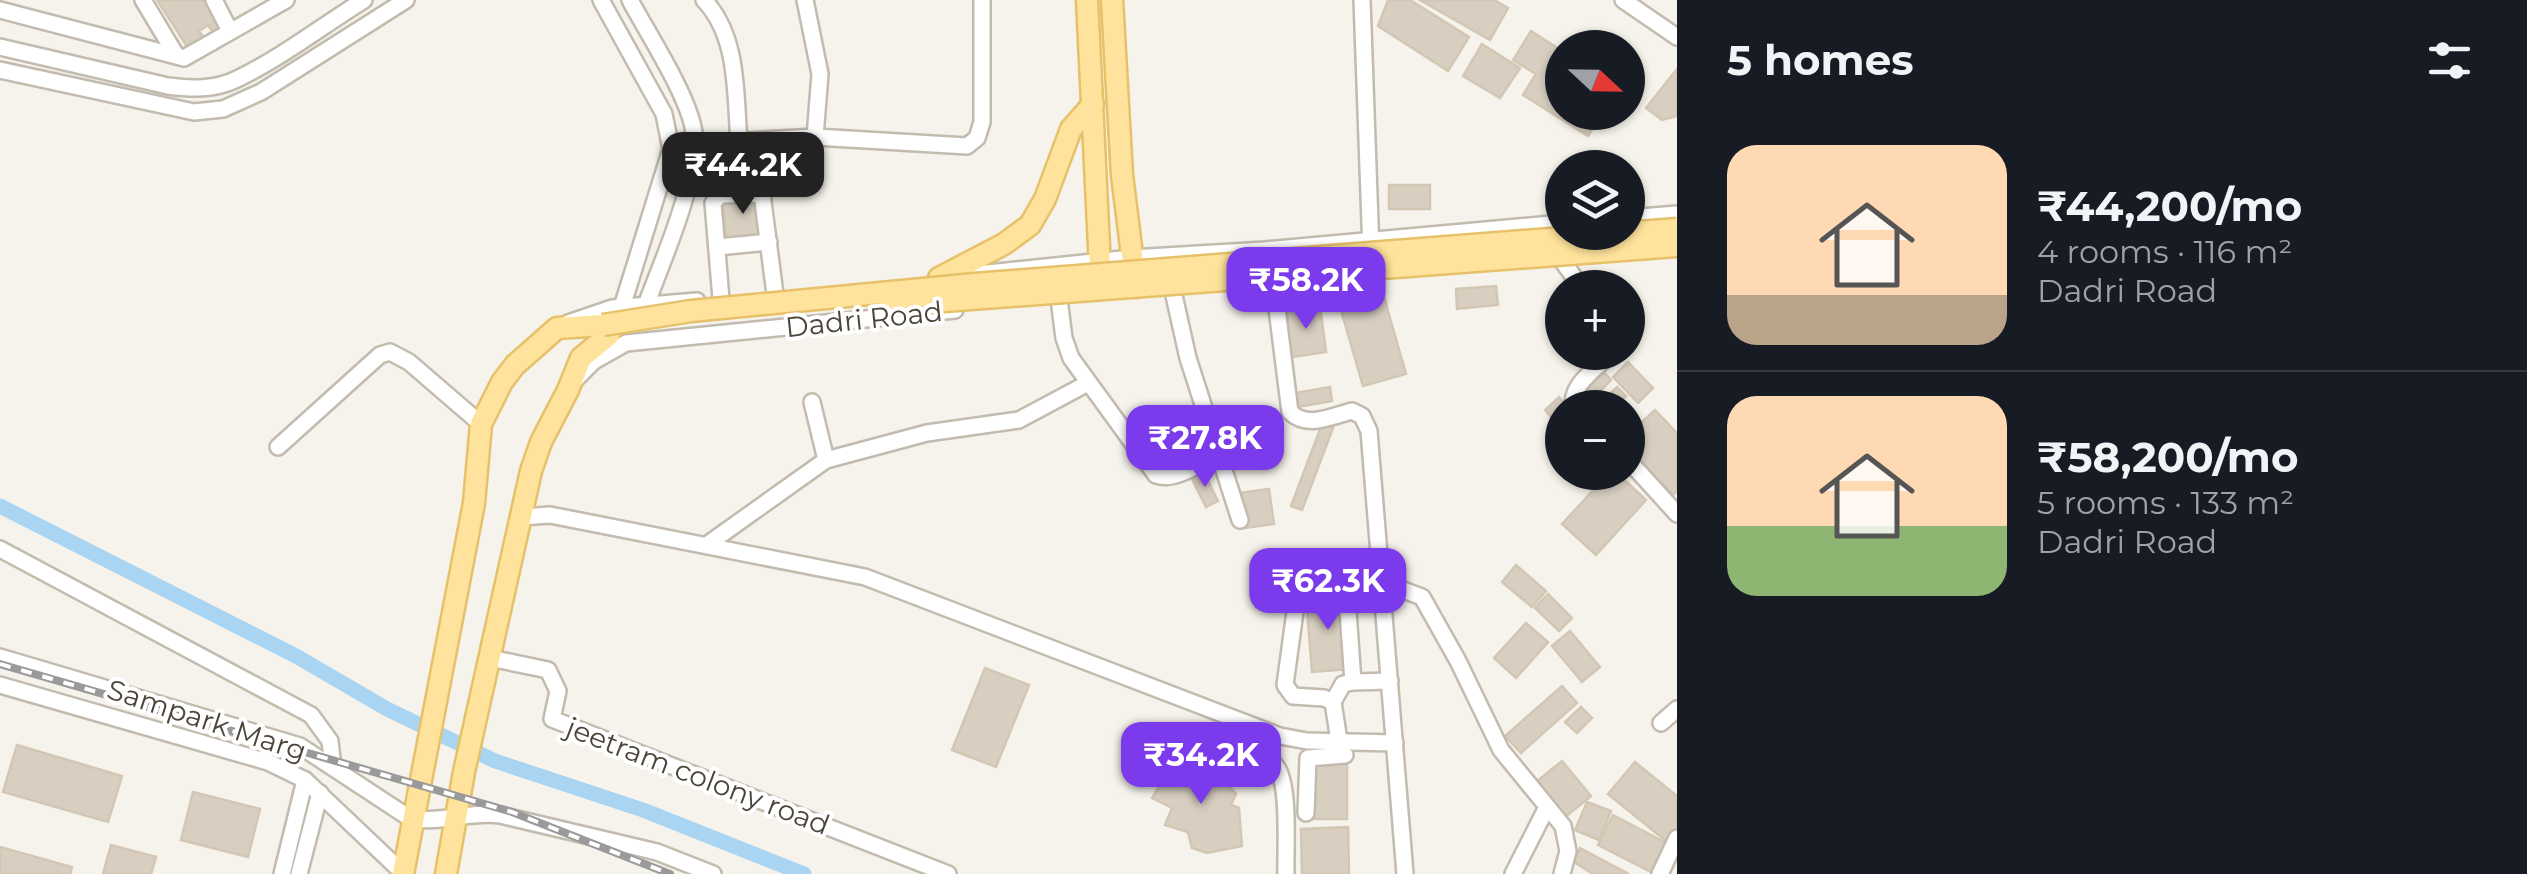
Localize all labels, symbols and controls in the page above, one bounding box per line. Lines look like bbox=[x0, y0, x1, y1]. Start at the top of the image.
north arrow bbox=[1545, 30, 1645, 130]
map controls bbox=[1545, 30, 1645, 490]
icon: filters bbox=[2422, 33, 2477, 88]
text: 5 homes bbox=[1727, 34, 1914, 86]
pin: ₹44.2K bbox=[662, 132, 824, 217]
text: ₹44.2K bbox=[684, 145, 802, 184]
button: layers bbox=[1545, 150, 1645, 250]
text: ₹44,200/mo bbox=[2037, 180, 2302, 232]
icon: home bbox=[1807, 185, 1927, 305]
text: 4 rooms · 116 m² bbox=[2037, 232, 2292, 271]
pin: ₹58.2K bbox=[1225, 247, 1387, 332]
text: ₹58.2K bbox=[1249, 260, 1363, 299]
button: + bbox=[1545, 270, 1645, 370]
text: Dadri Road bbox=[2037, 271, 2217, 310]
street label: Dadri Road bbox=[784, 294, 944, 344]
button: − bbox=[1545, 390, 1645, 490]
pin: ₹27.8K bbox=[1124, 405, 1286, 490]
text: ₹27.8K bbox=[1148, 418, 1262, 457]
text: ₹58,200/mo bbox=[2037, 431, 2298, 483]
icon: home bbox=[1807, 436, 1927, 556]
text: 5 rooms · 133 m² bbox=[2037, 483, 2294, 522]
text: Dadri Road bbox=[2037, 522, 2217, 561]
pin: ₹62.3K bbox=[1247, 548, 1409, 633]
text: ₹62.3K bbox=[1271, 561, 1385, 600]
street label: Sampark Marg bbox=[103, 672, 311, 768]
street label: jeetram colony road bbox=[559, 709, 835, 842]
pin: ₹34.2K bbox=[1120, 722, 1282, 807]
text: ₹34.2K bbox=[1143, 735, 1259, 774]

